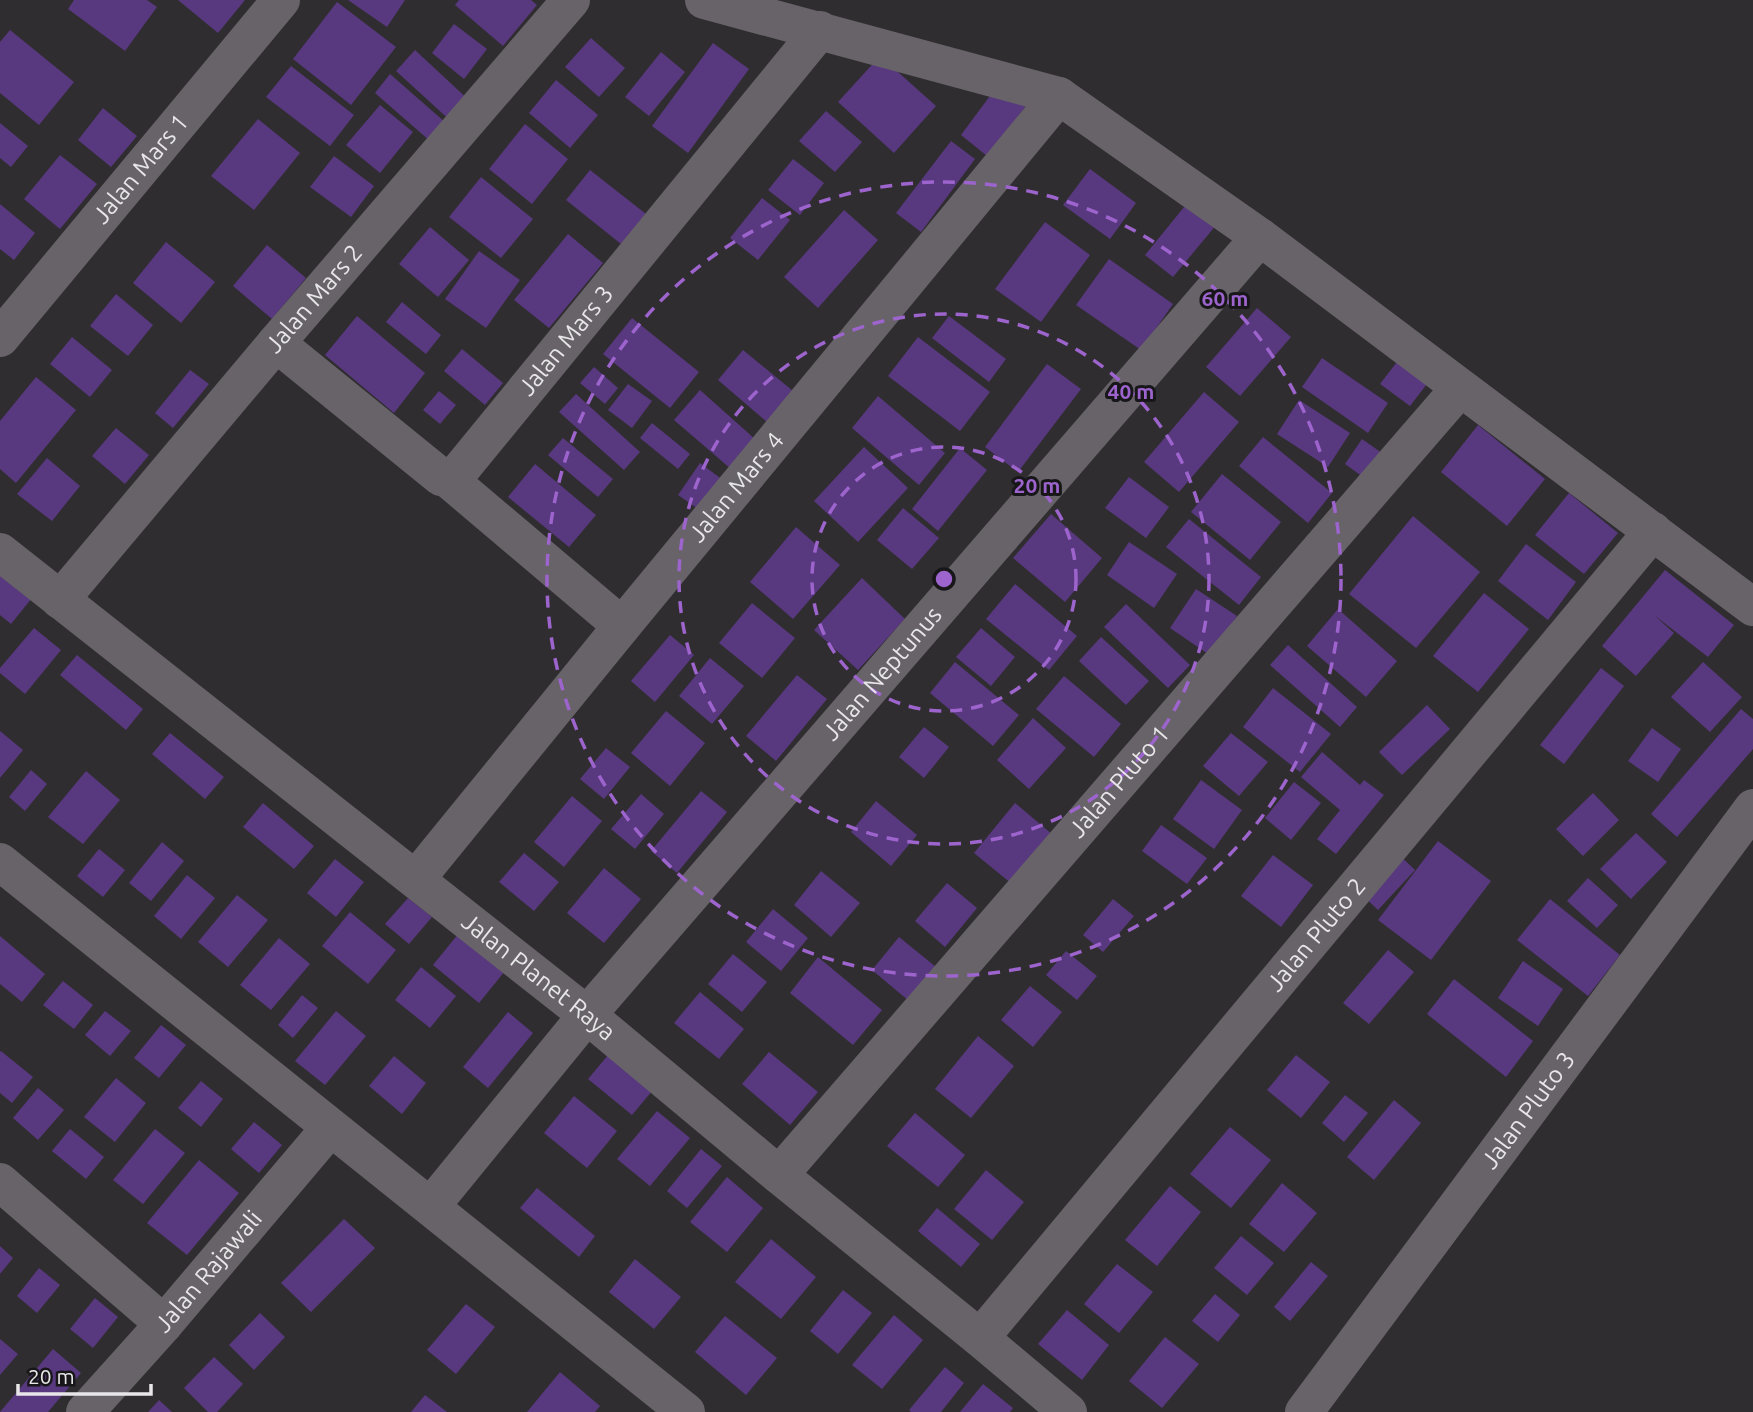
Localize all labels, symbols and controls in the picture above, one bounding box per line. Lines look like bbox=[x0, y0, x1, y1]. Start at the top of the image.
street label: Jalan Mars 1 bbox=[87, 108, 193, 229]
street label: Jalan Mars 2 bbox=[260, 239, 367, 358]
street label: Jalan Mars 3 bbox=[513, 280, 618, 401]
text: 60 m bbox=[1202, 286, 1248, 310]
text: 40 m bbox=[1108, 379, 1154, 403]
street label: Jalan Mars 4 bbox=[683, 427, 789, 547]
text: 20 m bbox=[1014, 473, 1060, 497]
centre of rings bbox=[932, 567, 956, 591]
street label: Jalan Neptunus bbox=[817, 601, 947, 745]
street label: Jalan Pluto 1 bbox=[1063, 720, 1175, 843]
street label: Jalan Pluto 2 bbox=[1261, 872, 1371, 996]
street label: Jalan Planet Raya bbox=[457, 908, 621, 1046]
street label: Jalan Pluto 3 bbox=[1476, 1046, 1580, 1174]
street label: Jalan Rajawali bbox=[149, 1205, 267, 1338]
scale bar bbox=[18, 1352, 150, 1396]
text: 20 m bbox=[28, 1364, 75, 1388]

